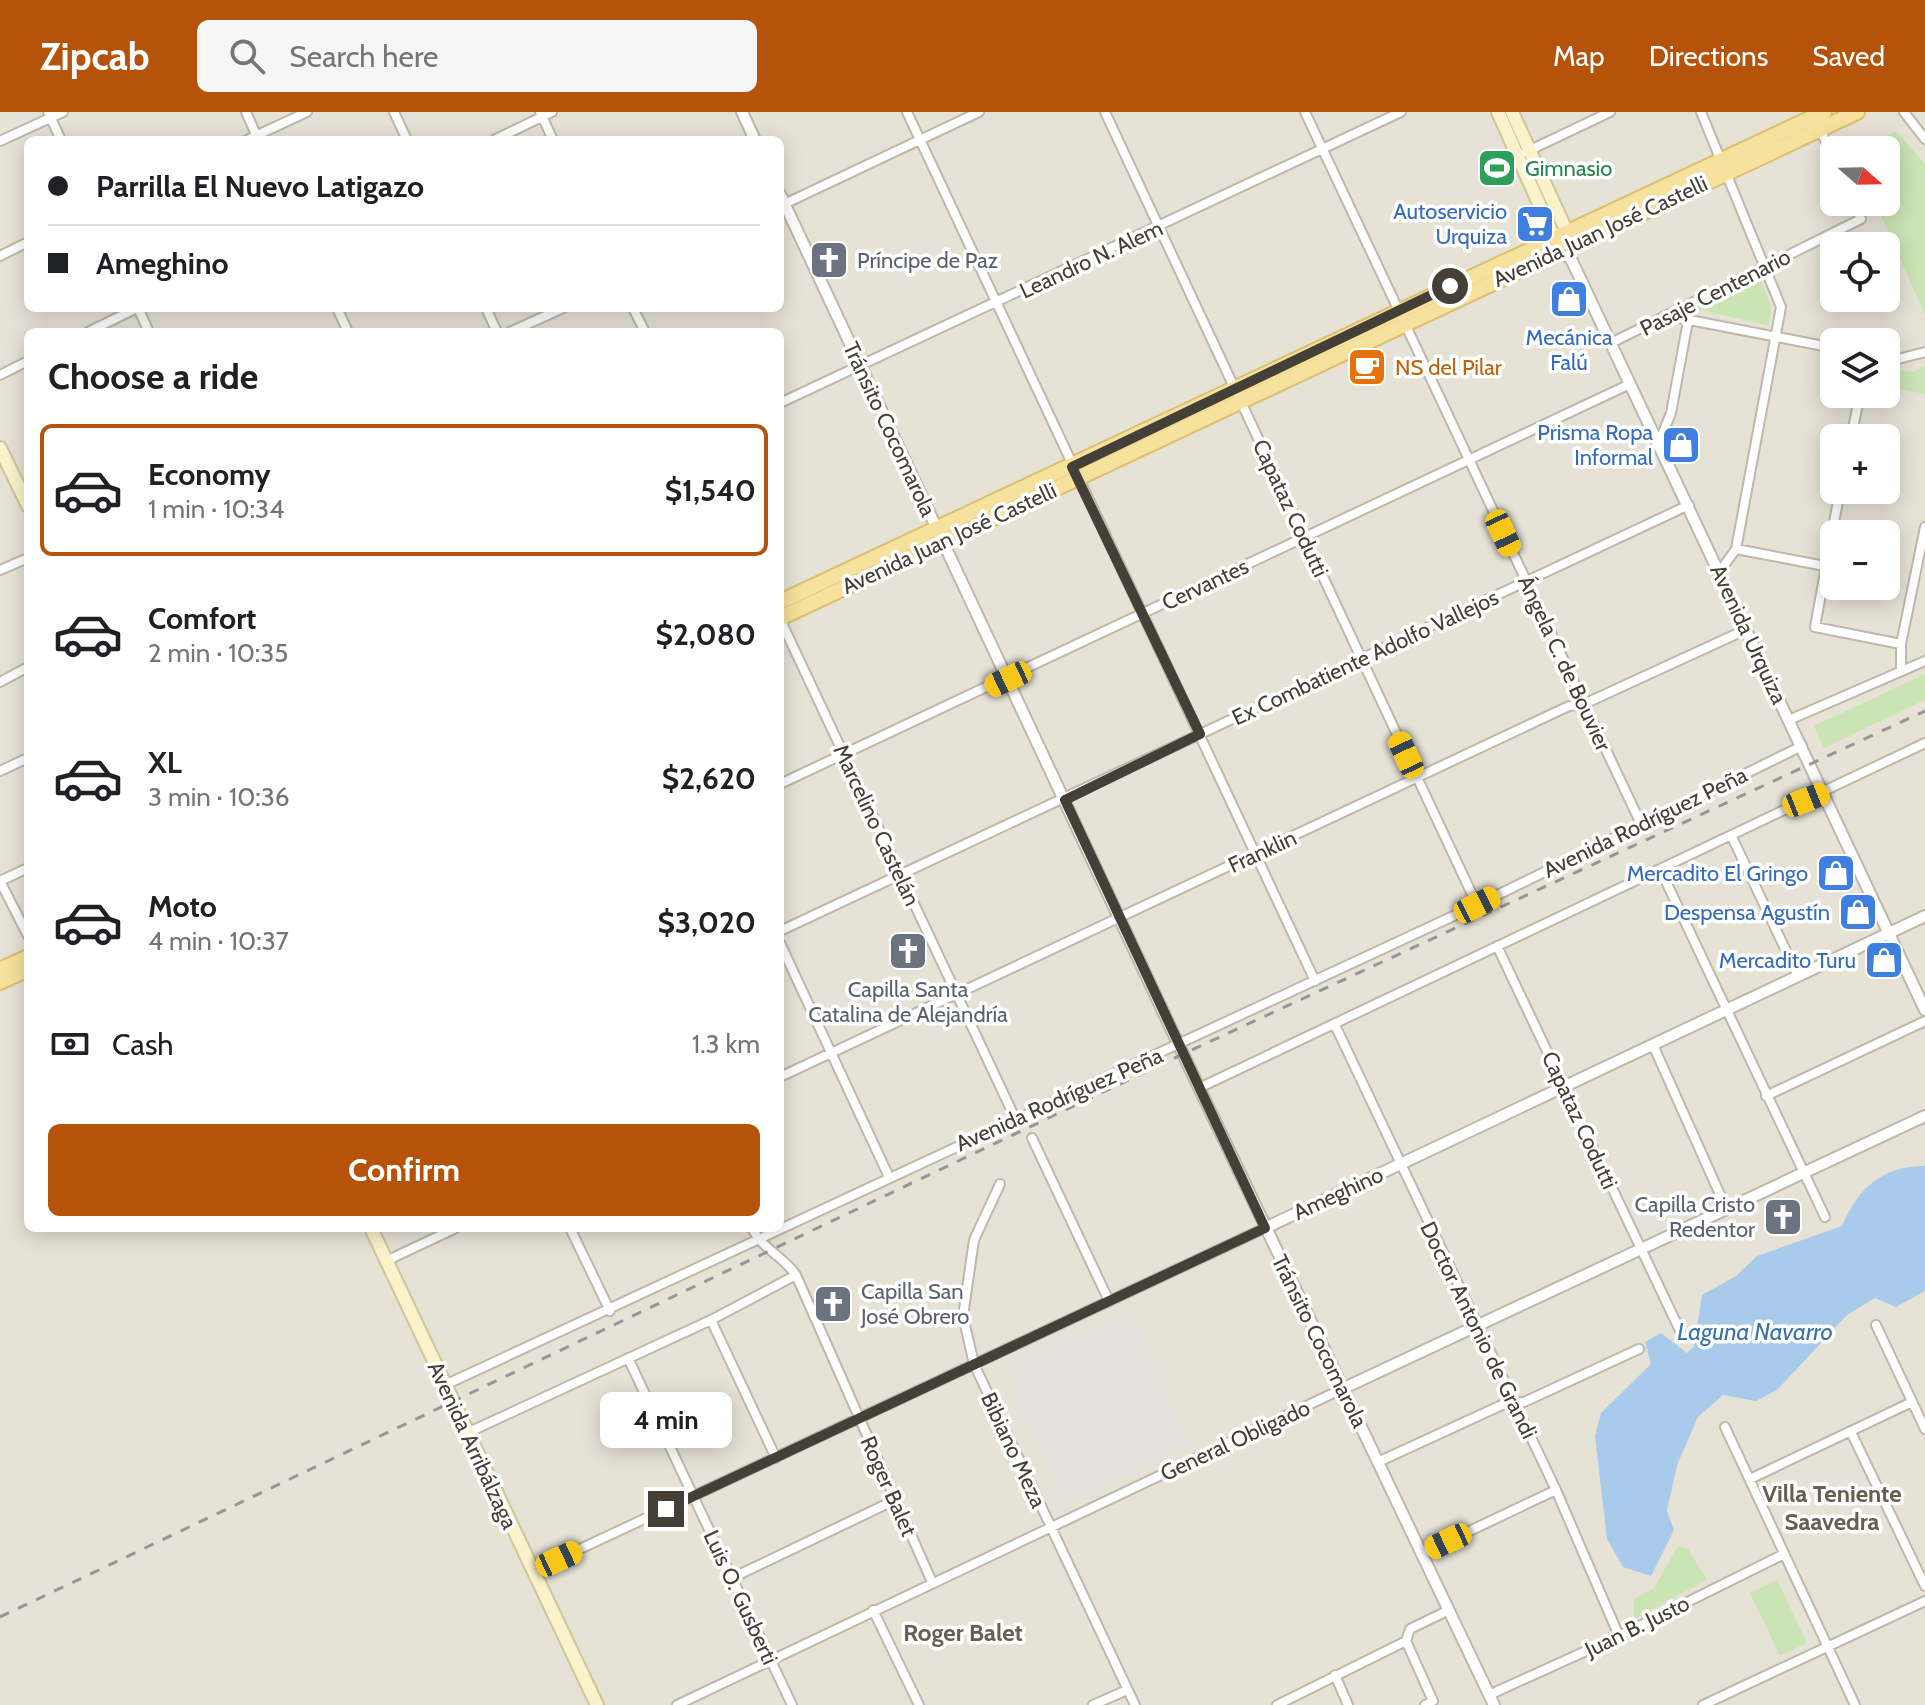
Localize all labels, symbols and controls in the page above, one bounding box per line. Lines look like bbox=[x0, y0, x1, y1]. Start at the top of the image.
search box bbox=[197, 20, 757, 92]
text: Zipcab bbox=[40, 33, 149, 80]
icon: search bbox=[225, 34, 269, 78]
text: Search here bbox=[289, 38, 438, 75]
text: Map bbox=[1553, 39, 1605, 73]
text: Directions bbox=[1649, 39, 1768, 73]
text: Saved bbox=[1812, 39, 1885, 73]
north arrow bbox=[1820, 136, 1900, 216]
map controls bbox=[1820, 136, 1900, 600]
sports icon: Gimnasio bbox=[1476, 147, 1518, 189]
place label: Gimnasio bbox=[1525, 155, 1612, 182]
text: Parrilla El Nuevo Latigazo bbox=[96, 168, 424, 205]
street label: Avenida Juan José Castelli bbox=[1489, 170, 1712, 293]
place label: Autoservicio Urquiza bbox=[1393, 198, 1507, 250]
supermarket icon: Autoservicio Urquiza bbox=[1514, 203, 1556, 245]
street label: Leandro N. Alem bbox=[1015, 214, 1167, 304]
button: locate bbox=[1820, 232, 1900, 312]
church icon: Príncipe de Paz bbox=[808, 239, 850, 281]
street label: Pasaje Centenario bbox=[1636, 243, 1795, 342]
text: Ameghino bbox=[96, 245, 229, 282]
place label: Príncipe de Paz bbox=[857, 247, 998, 274]
route start bbox=[1432, 268, 1468, 304]
shop icon: Mecánica Falú bbox=[1548, 278, 1590, 320]
place label: Mecánica Falú bbox=[1526, 324, 1613, 376]
button: layers bbox=[1820, 328, 1900, 408]
street label: Tránsito Cocomarola bbox=[837, 338, 942, 521]
cafe icon: NS del Pilar bbox=[1346, 346, 1388, 388]
text: Choose a ride bbox=[48, 354, 258, 398]
place label: NS del Pilar bbox=[1395, 354, 1502, 381]
place label: Prisma Ropa Informal bbox=[1537, 419, 1654, 471]
shop icon: Prisma Ropa Informal bbox=[1660, 424, 1702, 466]
button: + bbox=[1820, 424, 1900, 504]
street label: Capataz Codutti bbox=[1247, 435, 1334, 581]
icon: car bbox=[52, 454, 124, 526]
text: Economy bbox=[148, 456, 271, 493]
text: $1,540 bbox=[665, 472, 756, 509]
street label: Avenida Juan José Castelli bbox=[838, 477, 1061, 600]
text: 1 min · 10:34 bbox=[148, 493, 284, 525]
car bbox=[1482, 506, 1524, 560]
button: − bbox=[1820, 520, 1900, 600]
street label: Cervantes bbox=[1158, 553, 1253, 616]
street label: Avenida Urquiza bbox=[1704, 560, 1793, 709]
street label: Ángela C. de Bouvier bbox=[1512, 571, 1617, 755]
street label: Ex Combatiente Adolfo Vallejos bbox=[1228, 584, 1503, 731]
icon: car bbox=[52, 598, 124, 670]
text: Comfort bbox=[148, 600, 256, 637]
text: $2,080 bbox=[656, 616, 756, 653]
text: 2 min · 10:35 bbox=[148, 637, 288, 669]
car bbox=[981, 658, 1035, 700]
car bbox=[1385, 728, 1427, 782]
street label: Marcelino Castelán bbox=[827, 740, 926, 910]
icon: car bbox=[52, 742, 124, 814]
text: XL bbox=[148, 744, 182, 781]
text: $2,620 bbox=[662, 760, 756, 797]
street label: Avenida Rodríguez Peña bbox=[1539, 761, 1752, 884]
car bbox=[1779, 780, 1833, 820]
text: 3 min · 10:36 bbox=[148, 781, 290, 813]
street label: Franklin bbox=[1224, 824, 1301, 879]
shop icon: Mercadito El Gringo bbox=[1815, 852, 1857, 894]
place label: Mercadito El Gringo bbox=[1627, 860, 1808, 887]
car bbox=[1450, 883, 1504, 927]
icon: car bbox=[52, 886, 124, 958]
text: Moto bbox=[148, 888, 217, 925]
shop icon: Despensa Agustín bbox=[1837, 891, 1879, 933]
place label: Despensa Agustín bbox=[1664, 899, 1830, 926]
text: $3,020 bbox=[658, 904, 756, 941]
text: 4 min · 10:37 bbox=[148, 925, 289, 957]
church icon: Capilla Santa Catalina de Alejandría bbox=[887, 930, 929, 972]
shop icon: Mercadito Turu bbox=[1863, 939, 1905, 981]
place label: Mercadito Turu bbox=[1719, 947, 1856, 974]
place label: Capilla Santa Catalina de Alejandría bbox=[808, 976, 1008, 1028]
icon: cash bbox=[48, 1022, 92, 1066]
text: Cash bbox=[112, 1026, 174, 1063]
text: 1.3 km bbox=[692, 1028, 760, 1060]
street label: Avenida Rodríguez Peña bbox=[952, 1041, 1167, 1157]
street label: Capataz Codutti bbox=[1536, 1047, 1623, 1193]
button: Confirm bbox=[48, 1124, 760, 1216]
street label: Ameghino bbox=[1289, 1161, 1387, 1226]
place label: Capilla Cristo Redentor bbox=[1635, 1191, 1755, 1243]
church icon: Capilla Cristo Redentor bbox=[1762, 1196, 1804, 1238]
street label: Doctor Antonio de Grandi bbox=[1414, 1217, 1543, 1443]
street label: Tránsito Cocomarola bbox=[1266, 1250, 1373, 1433]
place label: Capilla San José Obrero bbox=[860, 1278, 969, 1330]
church icon: Capilla San José Obrero bbox=[812, 1283, 854, 1325]
water label: Laguna Navarro bbox=[1677, 1317, 1833, 1346]
street label: Avenida Arribálzaga bbox=[422, 1357, 523, 1534]
street label: Bibiano Meza bbox=[975, 1388, 1052, 1513]
callout: 4 min bbox=[600, 1393, 732, 1449]
street label: General Obligado bbox=[1156, 1394, 1314, 1487]
text: 4 min bbox=[633, 1404, 699, 1436]
street label: Roger Balet bbox=[855, 1432, 923, 1541]
district label: Villa Teniente Saavedra bbox=[1762, 1479, 1902, 1536]
route end bbox=[648, 1491, 684, 1527]
car bbox=[1421, 1520, 1475, 1562]
street label: Luis O. Gusberti bbox=[698, 1526, 783, 1669]
car bbox=[532, 1538, 586, 1580]
street label: Juan B. Justo bbox=[1580, 1590, 1694, 1664]
district label: Roger Balet bbox=[903, 1618, 1023, 1647]

